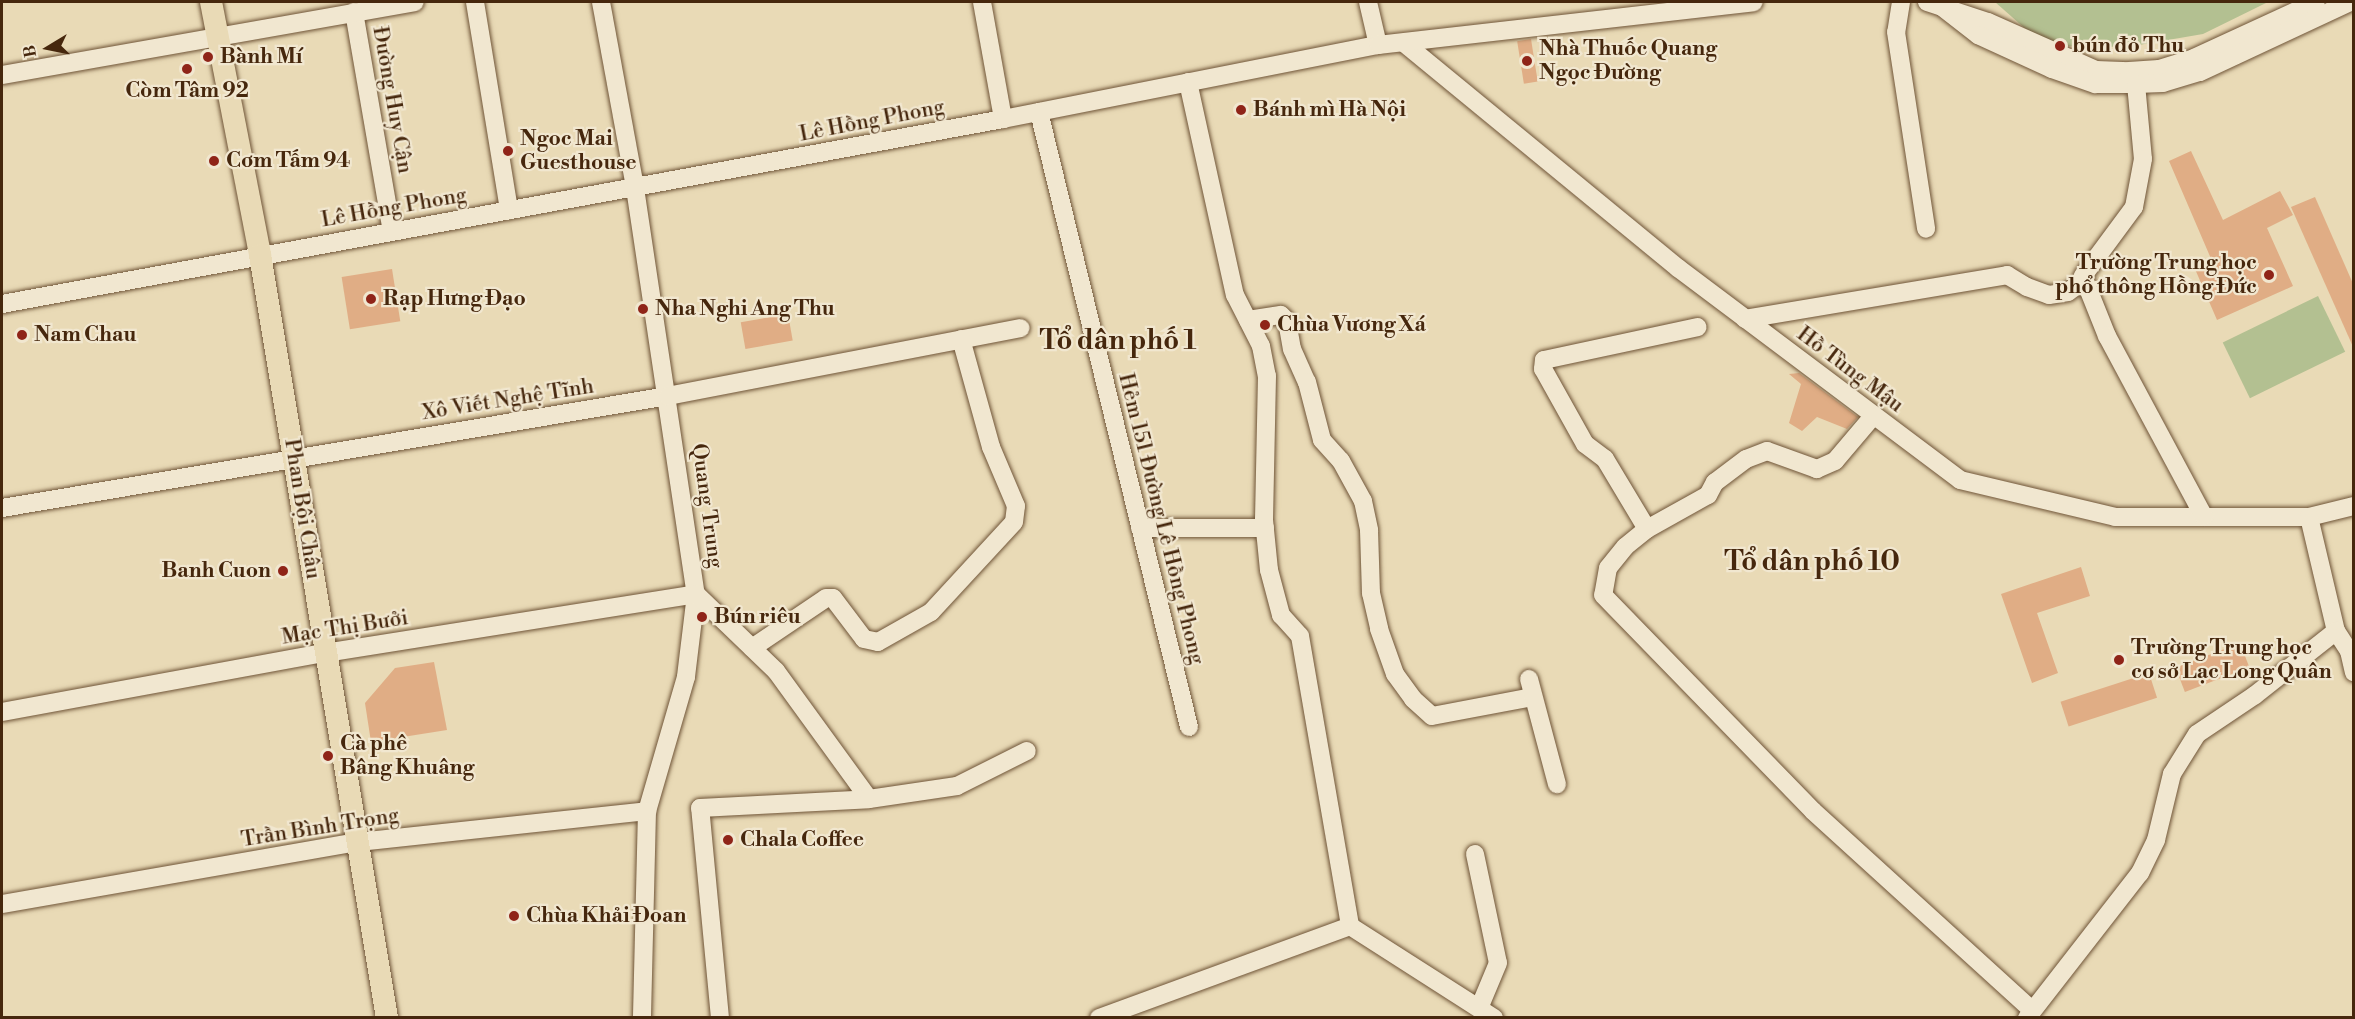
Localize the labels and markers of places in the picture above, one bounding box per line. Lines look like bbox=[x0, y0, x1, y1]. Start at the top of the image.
place label: bún đỏ Thu bbox=[2072, 33, 2184, 59]
place label: Nhà Thuốc Quang Ngọc Đường bbox=[1539, 36, 1717, 86]
marker: bún đỏ Thu bbox=[2053, 39, 2067, 53]
place label: Bành Mí bbox=[220, 44, 303, 70]
marker: Bành Mí bbox=[201, 50, 215, 64]
marker: Nhà Thuốc Quang Ngọc Đường bbox=[1520, 54, 1534, 68]
marker: Còm Tâm 92 bbox=[180, 62, 194, 76]
place label: Còm Tâm 92 bbox=[125, 78, 249, 104]
place label: Bánh mì Hà Nội bbox=[1253, 97, 1406, 123]
marker: Bánh mì Hà Nội bbox=[1234, 103, 1248, 117]
place label: Ngoc Mai Guesthouse bbox=[520, 126, 637, 176]
marker: Ngoc Mai Guesthouse bbox=[501, 144, 515, 158]
place label: Cơm Tấm 94 bbox=[226, 148, 350, 174]
marker: Cơm Tấm 94 bbox=[207, 154, 221, 168]
place label: Trường Trung học phổ thông Hồng Đức bbox=[2055, 250, 2257, 300]
marker: Trường Trung học phổ thông Hồng Đức bbox=[2262, 268, 2276, 282]
place label: Rạp Hưng Đạo bbox=[383, 286, 526, 312]
marker: Rạp Hưng Đạo bbox=[364, 292, 378, 306]
place label: Nha Nghi Ang Thu bbox=[655, 296, 835, 322]
marker: Nha Nghi Ang Thu bbox=[636, 302, 650, 316]
place label: Chùa Vương Xá bbox=[1277, 312, 1426, 338]
marker: Chùa Vương Xá bbox=[1258, 318, 1272, 332]
place label: Nam Chau bbox=[34, 322, 136, 348]
marker: Nam Chau bbox=[15, 328, 29, 342]
place label: Banh Cuon bbox=[162, 558, 271, 584]
marker: Banh Cuon bbox=[276, 564, 290, 578]
place label: Bún riêu bbox=[714, 604, 801, 630]
marker: Bún riêu bbox=[695, 610, 709, 624]
place label: Trường Trung học cơ sở Lạc Long Quân bbox=[2131, 635, 2332, 685]
marker: Trường Trung học cơ sở Lạc Long Quân bbox=[2112, 653, 2126, 667]
place label: Cà phê Bâng Khuâng bbox=[340, 731, 474, 781]
marker: Cà phê Bâng Khuâng bbox=[321, 749, 335, 763]
place label: Chala Coffee bbox=[740, 827, 864, 853]
marker: Chala Coffee bbox=[721, 833, 735, 847]
place label: Chùa Khải Đoan bbox=[526, 903, 686, 929]
marker: Chùa Khải Đoan bbox=[507, 909, 521, 923]

